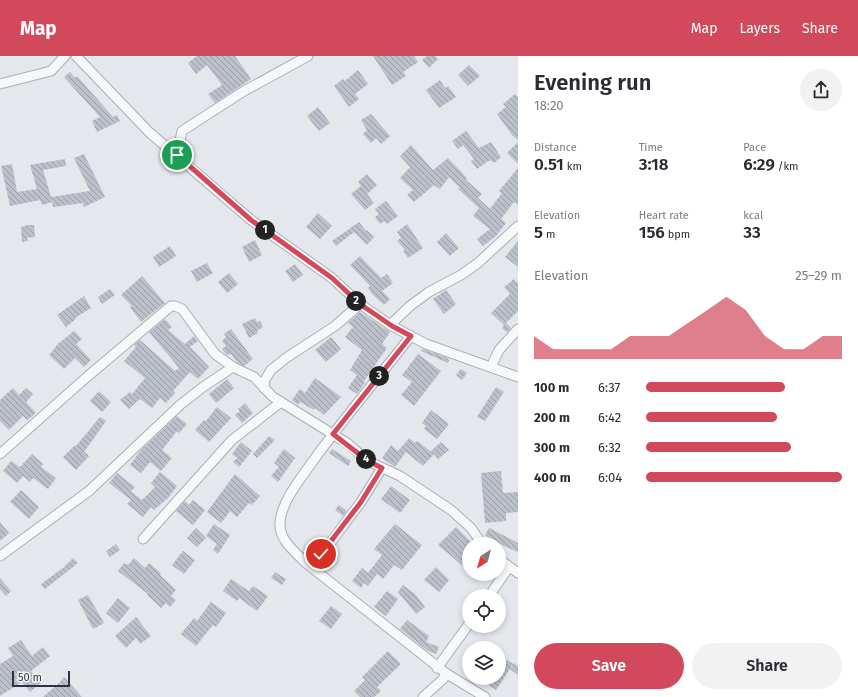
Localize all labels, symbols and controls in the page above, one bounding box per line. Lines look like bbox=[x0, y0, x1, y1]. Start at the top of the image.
text: Map bbox=[20, 17, 57, 40]
text: Map bbox=[691, 20, 717, 37]
text: Layers bbox=[739, 20, 780, 37]
text: Share bbox=[802, 20, 838, 37]
text: Evening run bbox=[534, 69, 651, 96]
button: share bbox=[800, 69, 842, 111]
text: 18:20 bbox=[534, 98, 564, 113]
pin bbox=[160, 138, 194, 172]
text: Distance bbox=[534, 141, 577, 154]
text: Time bbox=[639, 141, 663, 154]
text: Pace bbox=[743, 141, 766, 154]
icon: arrive bbox=[166, 144, 188, 166]
text: 0.51 bbox=[534, 154, 564, 175]
text: 3:18 bbox=[639, 154, 668, 175]
text: 6:29 bbox=[743, 154, 775, 175]
text: km bbox=[564, 160, 582, 173]
text: /km bbox=[775, 160, 798, 173]
text: Elevation bbox=[534, 209, 580, 222]
text: Heart rate bbox=[639, 209, 689, 222]
text: kcal bbox=[743, 209, 763, 222]
pin: 1 bbox=[255, 220, 275, 240]
text: 5 bbox=[534, 222, 543, 243]
text: 156 bbox=[639, 222, 665, 243]
text: 33 bbox=[743, 222, 761, 243]
text: 1 bbox=[262, 223, 268, 236]
text: m bbox=[543, 228, 555, 241]
text: bpm bbox=[665, 228, 690, 241]
text: Elevation bbox=[534, 268, 588, 283]
text: 25–29 m bbox=[795, 268, 842, 283]
pin: 2 bbox=[346, 291, 366, 311]
text: 2 bbox=[353, 294, 359, 307]
pin: 3 bbox=[369, 366, 389, 386]
text: 3 bbox=[376, 369, 382, 382]
text: 100 m bbox=[534, 380, 569, 395]
text: 6:37 bbox=[598, 380, 620, 395]
text: 200 m bbox=[534, 410, 570, 425]
text: 6:42 bbox=[598, 410, 621, 425]
text: 300 m bbox=[534, 440, 570, 455]
text: 6:32 bbox=[598, 440, 621, 455]
pin: 4 bbox=[356, 449, 376, 469]
text: 4 bbox=[363, 452, 369, 465]
text: 400 m bbox=[534, 470, 571, 485]
text: 6:04 bbox=[598, 470, 622, 485]
pin bbox=[304, 537, 338, 571]
north arrow bbox=[462, 537, 506, 581]
map controls bbox=[462, 537, 506, 685]
icon: check bbox=[310, 543, 332, 565]
button: locate bbox=[462, 589, 506, 633]
button: layers bbox=[462, 641, 506, 685]
button: Save bbox=[534, 643, 684, 689]
button: Share bbox=[692, 643, 842, 689]
scale bar bbox=[12, 669, 70, 688]
text: 50 m bbox=[18, 671, 42, 684]

